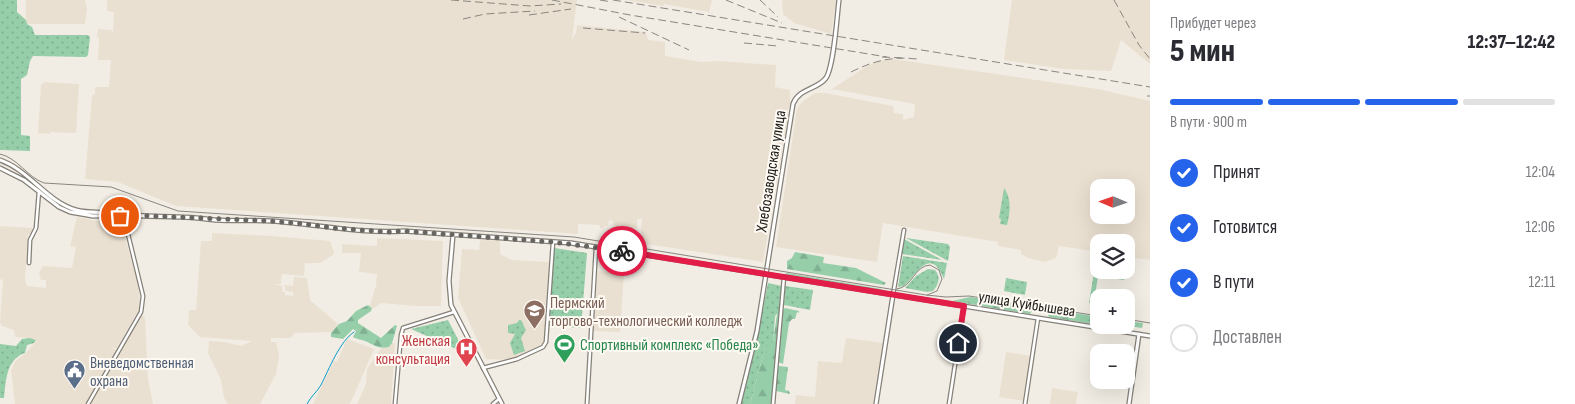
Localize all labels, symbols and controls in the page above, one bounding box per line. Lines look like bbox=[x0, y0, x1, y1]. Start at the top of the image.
text: Прибудет через bbox=[1170, 14, 1256, 33]
text: 12:37–12:42 bbox=[1468, 31, 1555, 54]
text: 5 мин bbox=[1170, 32, 1235, 71]
street label: Хлебозаводская улица bbox=[752, 109, 790, 234]
text: В пути · 900 m bbox=[1170, 113, 1247, 132]
icon: check bbox=[1170, 159, 1198, 187]
text: Принят bbox=[1213, 161, 1260, 184]
text: 12:04 bbox=[1526, 163, 1555, 182]
north arrow bbox=[1090, 179, 1135, 224]
map controls bbox=[1090, 179, 1135, 389]
pin bbox=[99, 195, 141, 237]
icon: bag bbox=[106, 202, 134, 230]
icon: check bbox=[1170, 214, 1198, 242]
text: Готовится bbox=[1213, 216, 1277, 239]
text: 12:06 bbox=[1525, 218, 1555, 237]
courier bbox=[597, 226, 647, 276]
button: layers bbox=[1090, 234, 1135, 279]
icon: bike bbox=[608, 237, 636, 265]
icon: check bbox=[1170, 269, 1198, 297]
text: В пути bbox=[1213, 271, 1254, 294]
text: 12:11 bbox=[1528, 273, 1555, 292]
street label: улица Куйбышева bbox=[977, 287, 1077, 322]
button: + bbox=[1090, 289, 1135, 334]
place label: Пермский торгово-технологический колледж bbox=[550, 294, 743, 331]
school or university icon: Пермский торгово-технологический колледж bbox=[522, 299, 546, 330]
pin bbox=[937, 322, 979, 364]
text: Доставлен bbox=[1213, 326, 1282, 349]
icon: home bbox=[944, 329, 972, 357]
place label: Женская консультация bbox=[376, 332, 450, 369]
sports icon: Спортивный комплекс «Победа» bbox=[552, 332, 576, 363]
place label: Спортивный комплекс «Победа» bbox=[580, 336, 759, 355]
hospital icon: Женская консультация bbox=[454, 337, 478, 368]
button: − bbox=[1090, 344, 1135, 389]
place label: Вневедомственная охрана bbox=[90, 354, 194, 391]
public building icon: Вневедомственная охрана bbox=[62, 359, 86, 390]

